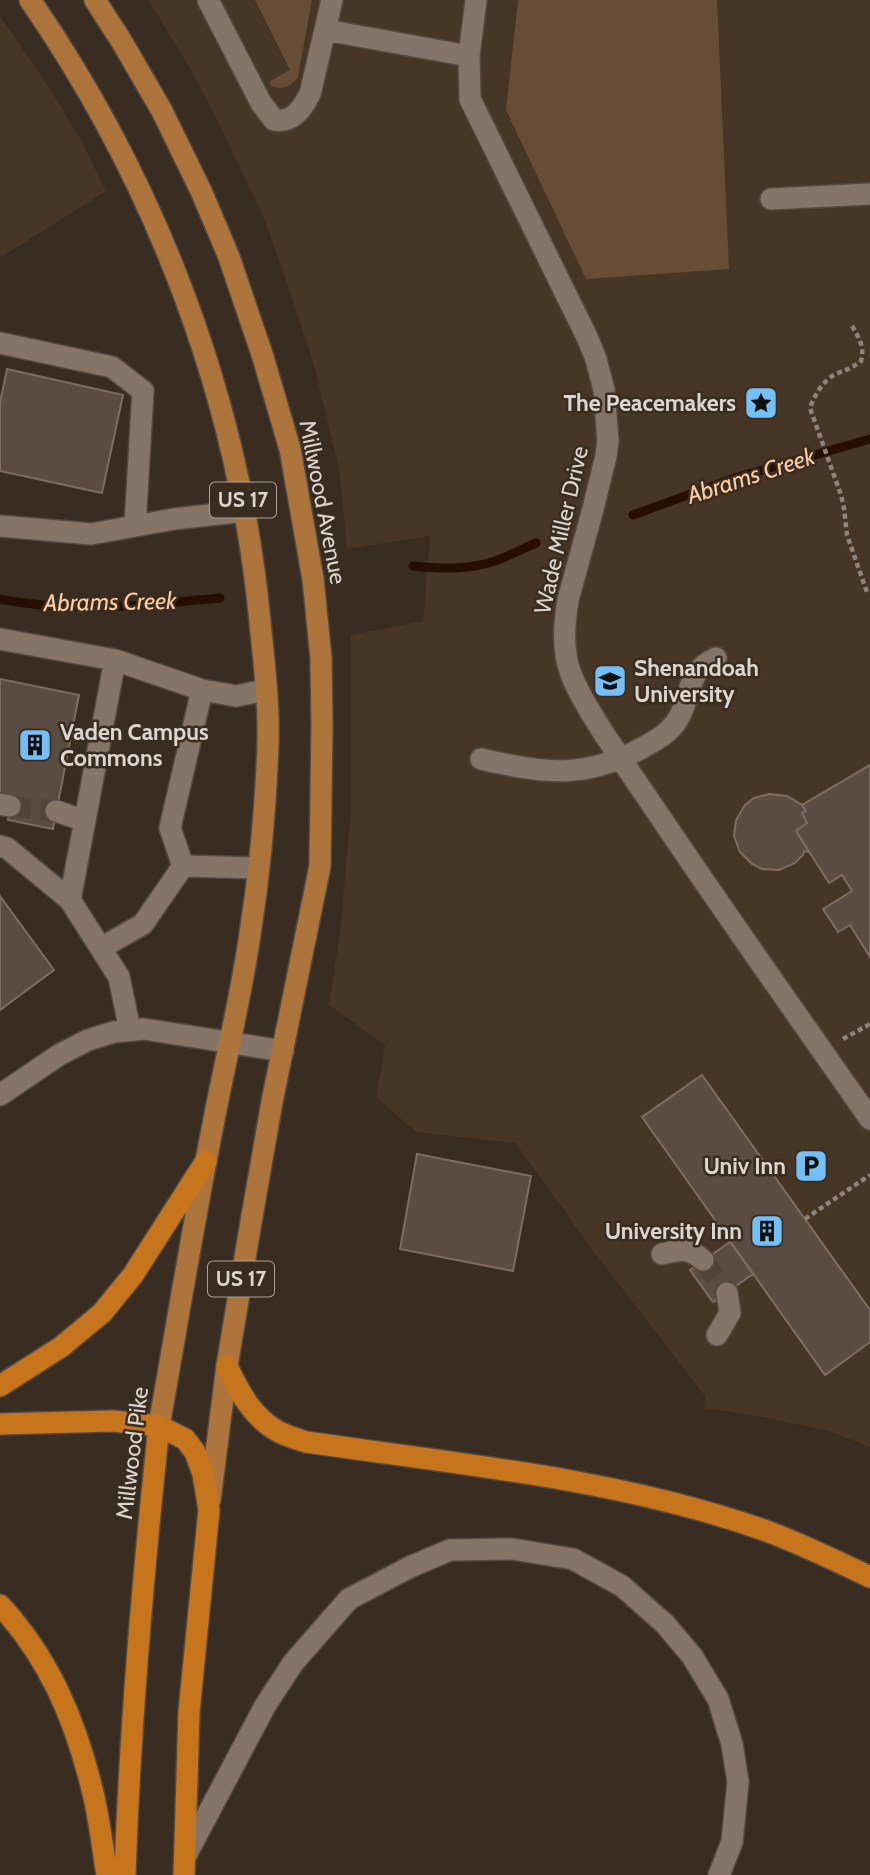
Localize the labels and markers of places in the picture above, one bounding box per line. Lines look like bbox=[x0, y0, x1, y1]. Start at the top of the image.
place icon: The Peacemakers bbox=[742, 384, 780, 422]
place label: The Peacemakers bbox=[563, 389, 736, 417]
place label: Shenandoah University bbox=[634, 654, 759, 708]
school or university icon: Shenandoah University bbox=[591, 662, 629, 700]
place label: Vaden Campus Commons bbox=[60, 718, 209, 772]
building icon: Vaden Campus Commons bbox=[16, 726, 54, 764]
parking icon: Univ Inn bbox=[792, 1147, 830, 1185]
place label: Univ Inn bbox=[703, 1152, 786, 1180]
building icon: University Inn bbox=[748, 1212, 786, 1250]
place label: University Inn bbox=[605, 1217, 742, 1245]

